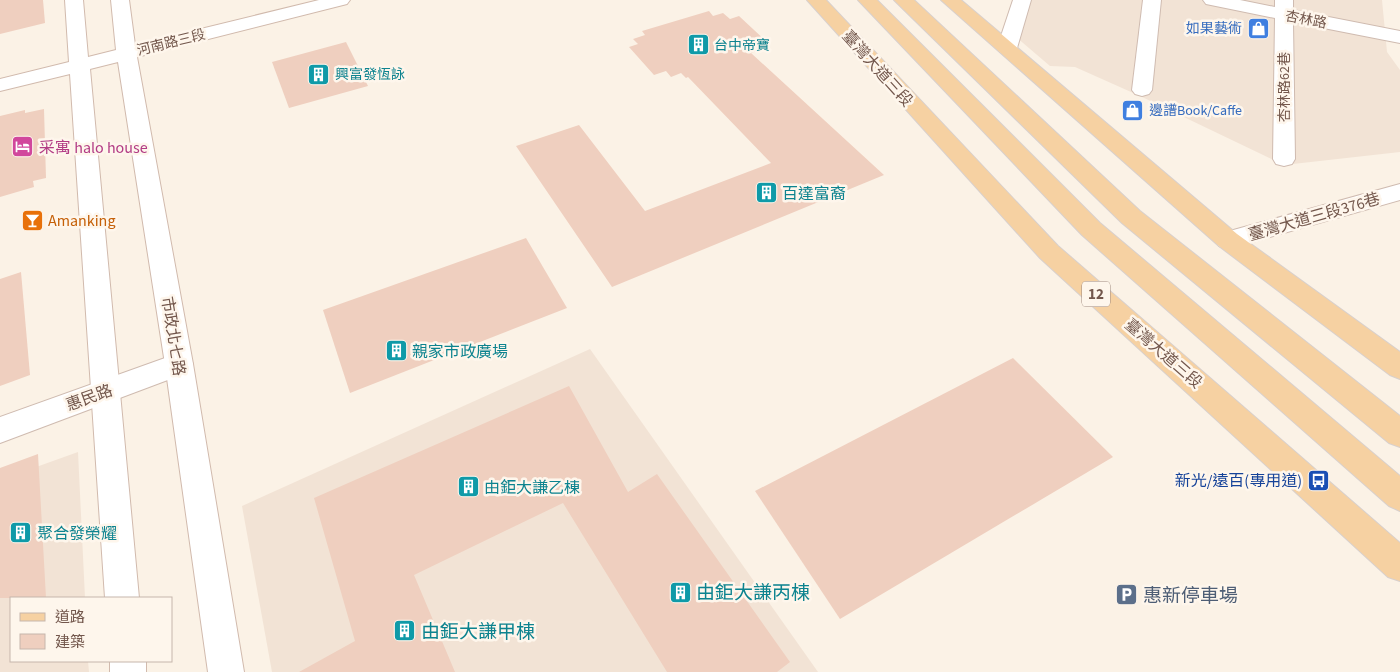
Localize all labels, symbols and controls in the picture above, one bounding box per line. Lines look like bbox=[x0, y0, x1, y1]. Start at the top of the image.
street label: 杏林路 bbox=[1283, 6, 1328, 34]
shop icon: 如果藝術 bbox=[1246, 16, 1270, 40]
place label: 如果藝術 bbox=[1186, 19, 1242, 39]
street label: 河南路三段 bbox=[135, 25, 208, 61]
street label: 臺灣大道三段 bbox=[837, 26, 918, 112]
building icon: 台中帝寶 bbox=[686, 33, 710, 57]
place label: 台中帝寶 bbox=[714, 36, 770, 56]
street label: 杏林路62巷 bbox=[1275, 52, 1295, 122]
building icon: 興富發恆詠 bbox=[307, 62, 331, 86]
place label: 興富發恆詠 bbox=[335, 65, 405, 85]
shop icon: 邊譜Book/Caffe bbox=[1121, 98, 1145, 122]
place label: 邊譜Book/Caffe bbox=[1149, 101, 1242, 121]
hotel icon: 采寓 halo house bbox=[11, 135, 35, 159]
place label: 采寓 halo house bbox=[39, 137, 148, 159]
building icon: 百達富裔 bbox=[754, 181, 778, 205]
place label: 百達富裔 bbox=[782, 183, 846, 205]
street label: 臺灣大道三段376巷 bbox=[1246, 188, 1383, 246]
bar icon: Amanking bbox=[20, 208, 44, 232]
place label: Amanking bbox=[48, 210, 115, 232]
road number: 12 bbox=[1082, 282, 1110, 306]
street label: 市政北七路 bbox=[156, 295, 190, 377]
street label: 臺灣大道三段 bbox=[1120, 314, 1207, 394]
building icon: 親家市政廣場 bbox=[384, 339, 408, 363]
place label: 親家市政廣場 bbox=[412, 341, 508, 363]
street label: 惠民路 bbox=[63, 379, 116, 416]
bus stop icon: 新光/遠百(專用道) bbox=[1306, 468, 1330, 492]
place label: 新光/遠百(專用道) bbox=[1175, 470, 1302, 492]
building icon: 由鉅大謙乙棟 bbox=[456, 475, 480, 499]
place label: 由鉅大謙乙棟 bbox=[484, 477, 580, 499]
building icon: 聚合發榮耀 bbox=[9, 521, 33, 545]
place label: 聚合發榮耀 bbox=[37, 523, 117, 545]
building icon: 由鉅大謙丙棟 bbox=[668, 580, 692, 604]
place label: 由鉅大謙丙棟 bbox=[696, 580, 810, 607]
parking icon: 惠新停車場 bbox=[1115, 583, 1139, 607]
place label: 惠新停車場 bbox=[1143, 583, 1238, 610]
legend bbox=[10, 597, 172, 662]
text: 道路 bbox=[55, 607, 85, 628]
building icon: 由鉅大謙甲棟 bbox=[393, 619, 417, 643]
place label: 由鉅大謙甲棟 bbox=[421, 619, 535, 646]
text: 建築 bbox=[55, 632, 85, 653]

